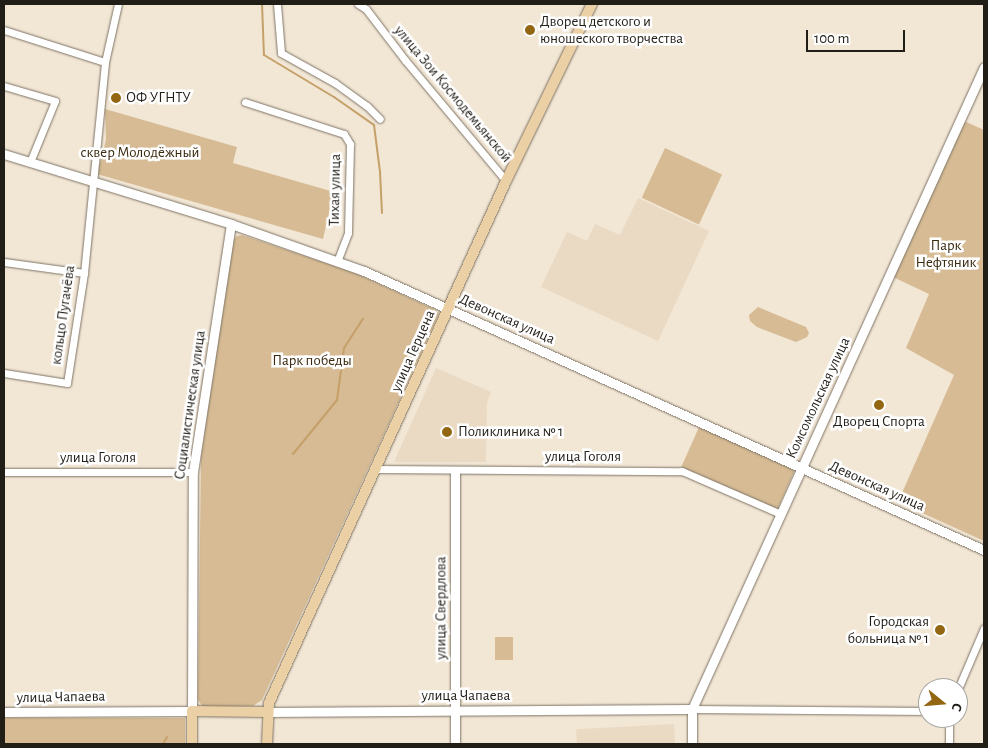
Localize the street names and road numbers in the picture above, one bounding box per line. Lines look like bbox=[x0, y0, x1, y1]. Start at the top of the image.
street label: улица Зои Космодемьянской bbox=[390, 22, 516, 166]
street label: Тихая улица bbox=[325, 154, 345, 226]
street label: кольцо Пугачёва bbox=[47, 264, 79, 366]
street label: Девонская улица bbox=[456, 290, 558, 348]
street label: улица Герцена bbox=[387, 307, 439, 395]
street label: Социалистическая улица bbox=[171, 329, 209, 481]
street label: Комсомольская улица bbox=[782, 334, 854, 462]
street label: улица Гоголя bbox=[545, 448, 621, 466]
street label: улица Гоголя bbox=[60, 449, 136, 467]
street label: Девонская улица bbox=[826, 457, 928, 515]
street label: улица Свердлова bbox=[432, 556, 450, 660]
street label: улица Чапаева bbox=[16, 687, 106, 707]
street label: улица Чапаева bbox=[422, 687, 510, 705]

